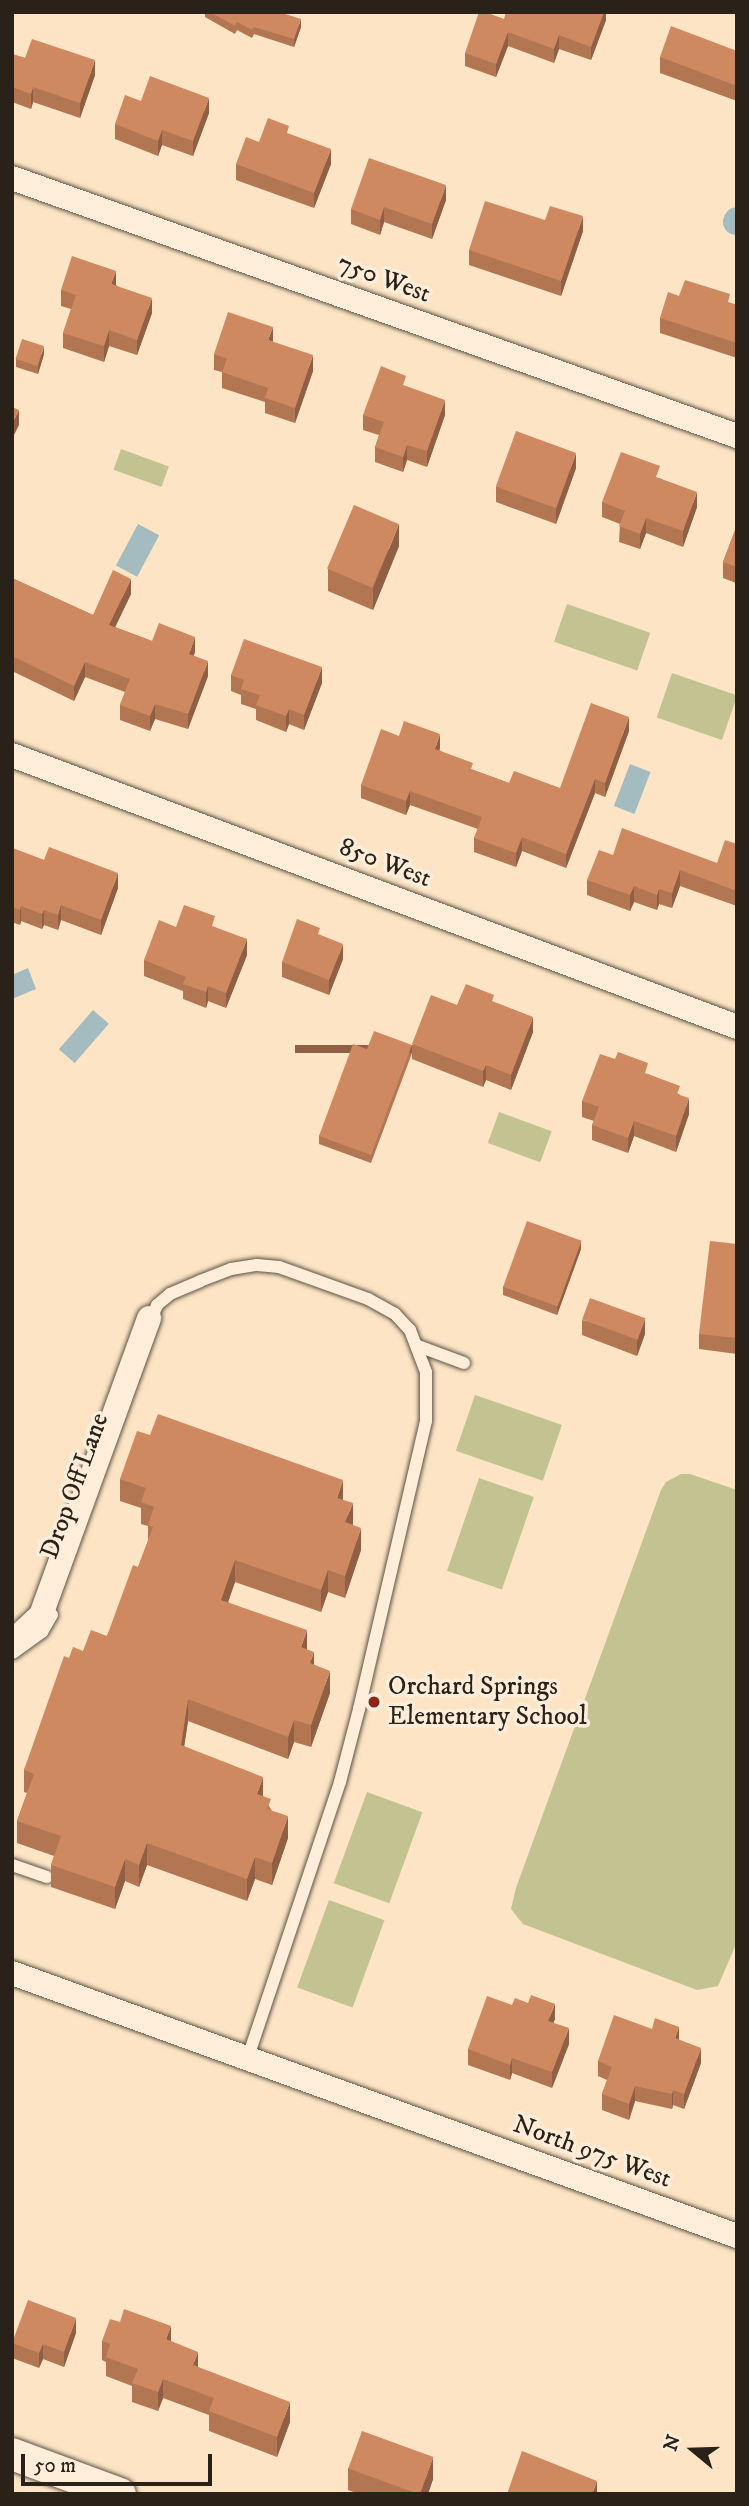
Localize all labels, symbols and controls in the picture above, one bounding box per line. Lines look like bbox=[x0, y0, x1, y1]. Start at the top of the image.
street label: 750 West bbox=[333, 248, 435, 310]
street label: 850 West bbox=[335, 831, 435, 895]
street label: Drop Off Lane bbox=[34, 1409, 116, 1563]
place label: Orchard Springs Elementary School bbox=[388, 1671, 587, 1732]
marker: Orchard Springs Elementary School bbox=[366, 1694, 382, 1710]
street label: North 975 West bbox=[509, 2109, 675, 2195]
north arrow bbox=[658, 2415, 728, 2485]
text: N bbox=[659, 2432, 686, 2454]
scale bar bbox=[24, 2440, 215, 2484]
text: 50 m bbox=[34, 2453, 76, 2479]

